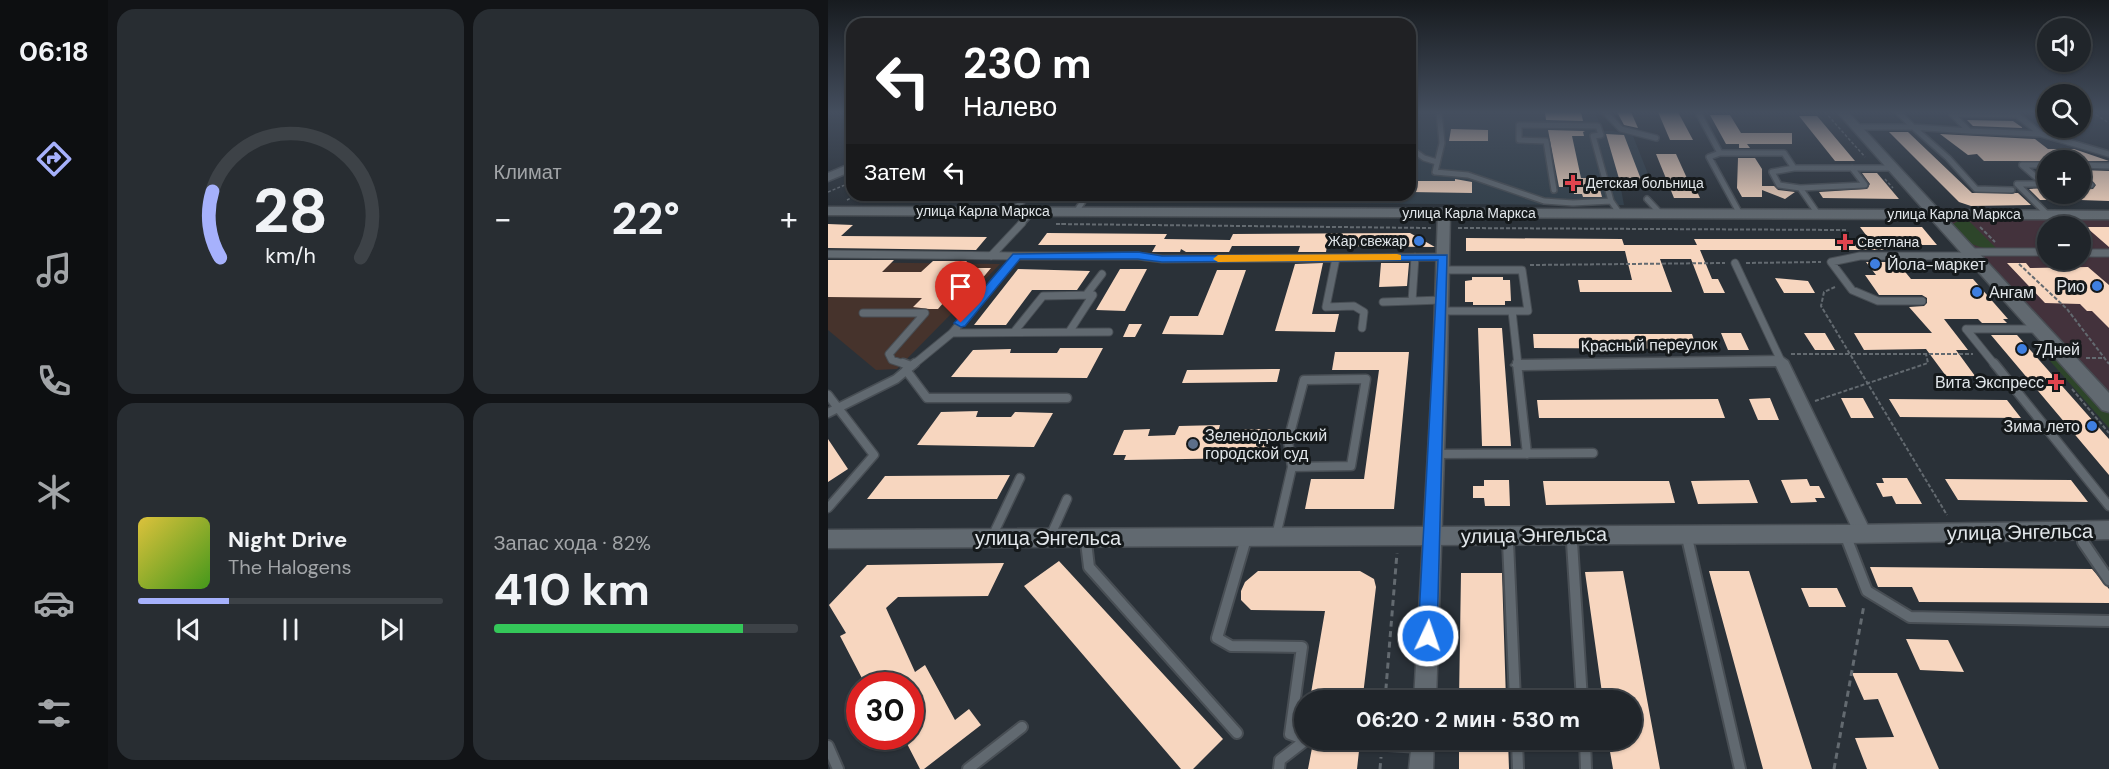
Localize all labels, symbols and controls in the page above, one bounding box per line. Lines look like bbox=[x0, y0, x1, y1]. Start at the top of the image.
map controls bbox=[2037, 18, 2091, 270]
button: sound bbox=[2037, 18, 2091, 72]
text: 06:18 bbox=[19, 34, 89, 69]
text: 230 m bbox=[963, 36, 1092, 91]
icon: left bbox=[864, 42, 942, 120]
button: search bbox=[2037, 84, 2091, 138]
text: Налево bbox=[963, 89, 1057, 124]
icon: directions bbox=[33, 138, 75, 180]
button: + bbox=[2037, 150, 2091, 204]
icon: left bbox=[938, 156, 971, 189]
text: Затем bbox=[864, 158, 926, 187]
text: Климат bbox=[494, 159, 562, 185]
text: 28 bbox=[253, 170, 328, 251]
marker: Детская больница bbox=[1564, 174, 1582, 192]
place label: Детская больница bbox=[1586, 174, 1704, 192]
text: 22° bbox=[612, 189, 680, 248]
text: − bbox=[494, 197, 512, 240]
text: + bbox=[780, 197, 798, 240]
street label: улица Карла Маркса bbox=[916, 202, 1050, 220]
street label: улица Карла Маркса bbox=[1402, 204, 1536, 222]
street label: улица Карла Маркса bbox=[1887, 205, 2021, 223]
button: − bbox=[2037, 216, 2091, 270]
place label: Жар свежар bbox=[1328, 232, 1407, 250]
place label: Светлана bbox=[1857, 233, 1920, 251]
marker: Жар свежар bbox=[1412, 234, 1426, 248]
marker: Светлана bbox=[1838, 235, 1852, 249]
text: km/h bbox=[265, 243, 316, 271]
icon: music bbox=[33, 249, 75, 291]
place label: Йола-маркет bbox=[1887, 254, 1986, 275]
marker: Йола-маркет bbox=[1868, 257, 1882, 271]
pin bbox=[935, 261, 986, 323]
icon: arrive bbox=[944, 270, 977, 303]
place label: Рио bbox=[2056, 276, 2085, 297]
marker: Рио bbox=[2090, 279, 2104, 293]
place label: Ангам bbox=[1989, 282, 2034, 303]
marker: Ангам bbox=[1970, 285, 1984, 299]
street label: Красный переулок bbox=[1580, 333, 1719, 357]
place label: 7Дней bbox=[2034, 339, 2080, 360]
marker: 7Дней bbox=[2015, 342, 2029, 356]
icon: phone bbox=[33, 360, 75, 402]
place label: Вита Экспресс bbox=[1935, 372, 2044, 393]
marker: Вита Экспресс bbox=[2049, 375, 2063, 389]
place label: Зима лето bbox=[2003, 416, 2080, 437]
marker: Зима лето bbox=[2085, 419, 2099, 433]
place label: Зеленодольский городской суд bbox=[1205, 425, 1327, 464]
marker: Зеленодольский городской суд bbox=[1186, 437, 1200, 451]
icon: climate bbox=[33, 471, 75, 513]
street label: улица Энгельса bbox=[1947, 518, 2094, 546]
street label: улица Энгельса bbox=[1461, 521, 1608, 549]
text: Night Drive bbox=[228, 525, 347, 554]
street label: улица Энгельса bbox=[975, 525, 1122, 551]
text: Запас хода · 82% bbox=[494, 530, 651, 556]
text: The Halogens bbox=[228, 554, 351, 580]
text: 410 km bbox=[494, 560, 650, 619]
icon: car bbox=[33, 582, 75, 624]
position arrow bbox=[1396, 604, 1460, 668]
icon: previous bbox=[172, 613, 205, 646]
icon: pause bbox=[274, 613, 307, 646]
icon: next bbox=[375, 613, 408, 646]
speed limit sign: 30 bbox=[846, 672, 924, 750]
icon: filters bbox=[33, 692, 75, 734]
text: 06:20 · 2 мин · 530 m bbox=[1356, 705, 1580, 734]

